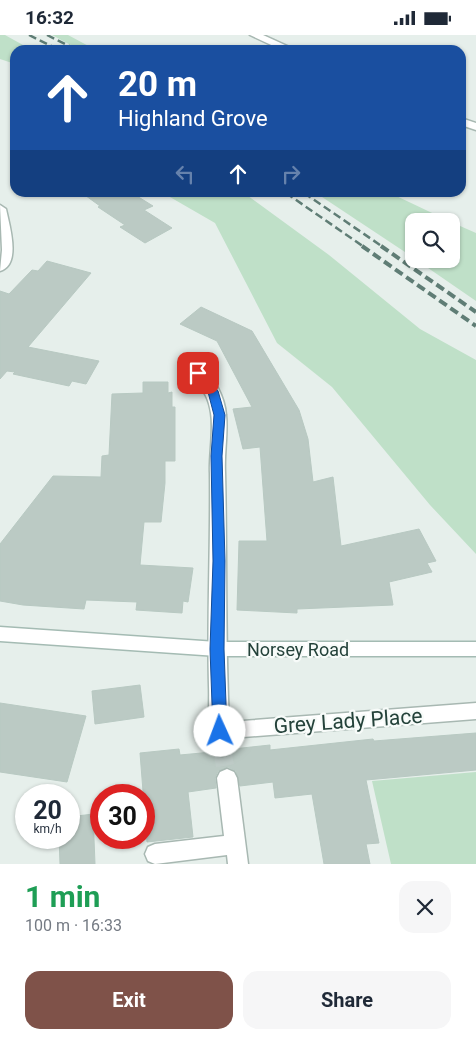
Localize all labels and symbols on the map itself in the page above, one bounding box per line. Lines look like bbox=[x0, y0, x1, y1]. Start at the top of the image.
pin bbox=[177, 352, 219, 394]
street label: Norsey Road bbox=[247, 639, 349, 660]
position arrow bbox=[193, 704, 245, 756]
street label: Grey Lady Place bbox=[273, 704, 423, 738]
speed limit sign: 30 bbox=[90, 784, 155, 849]

